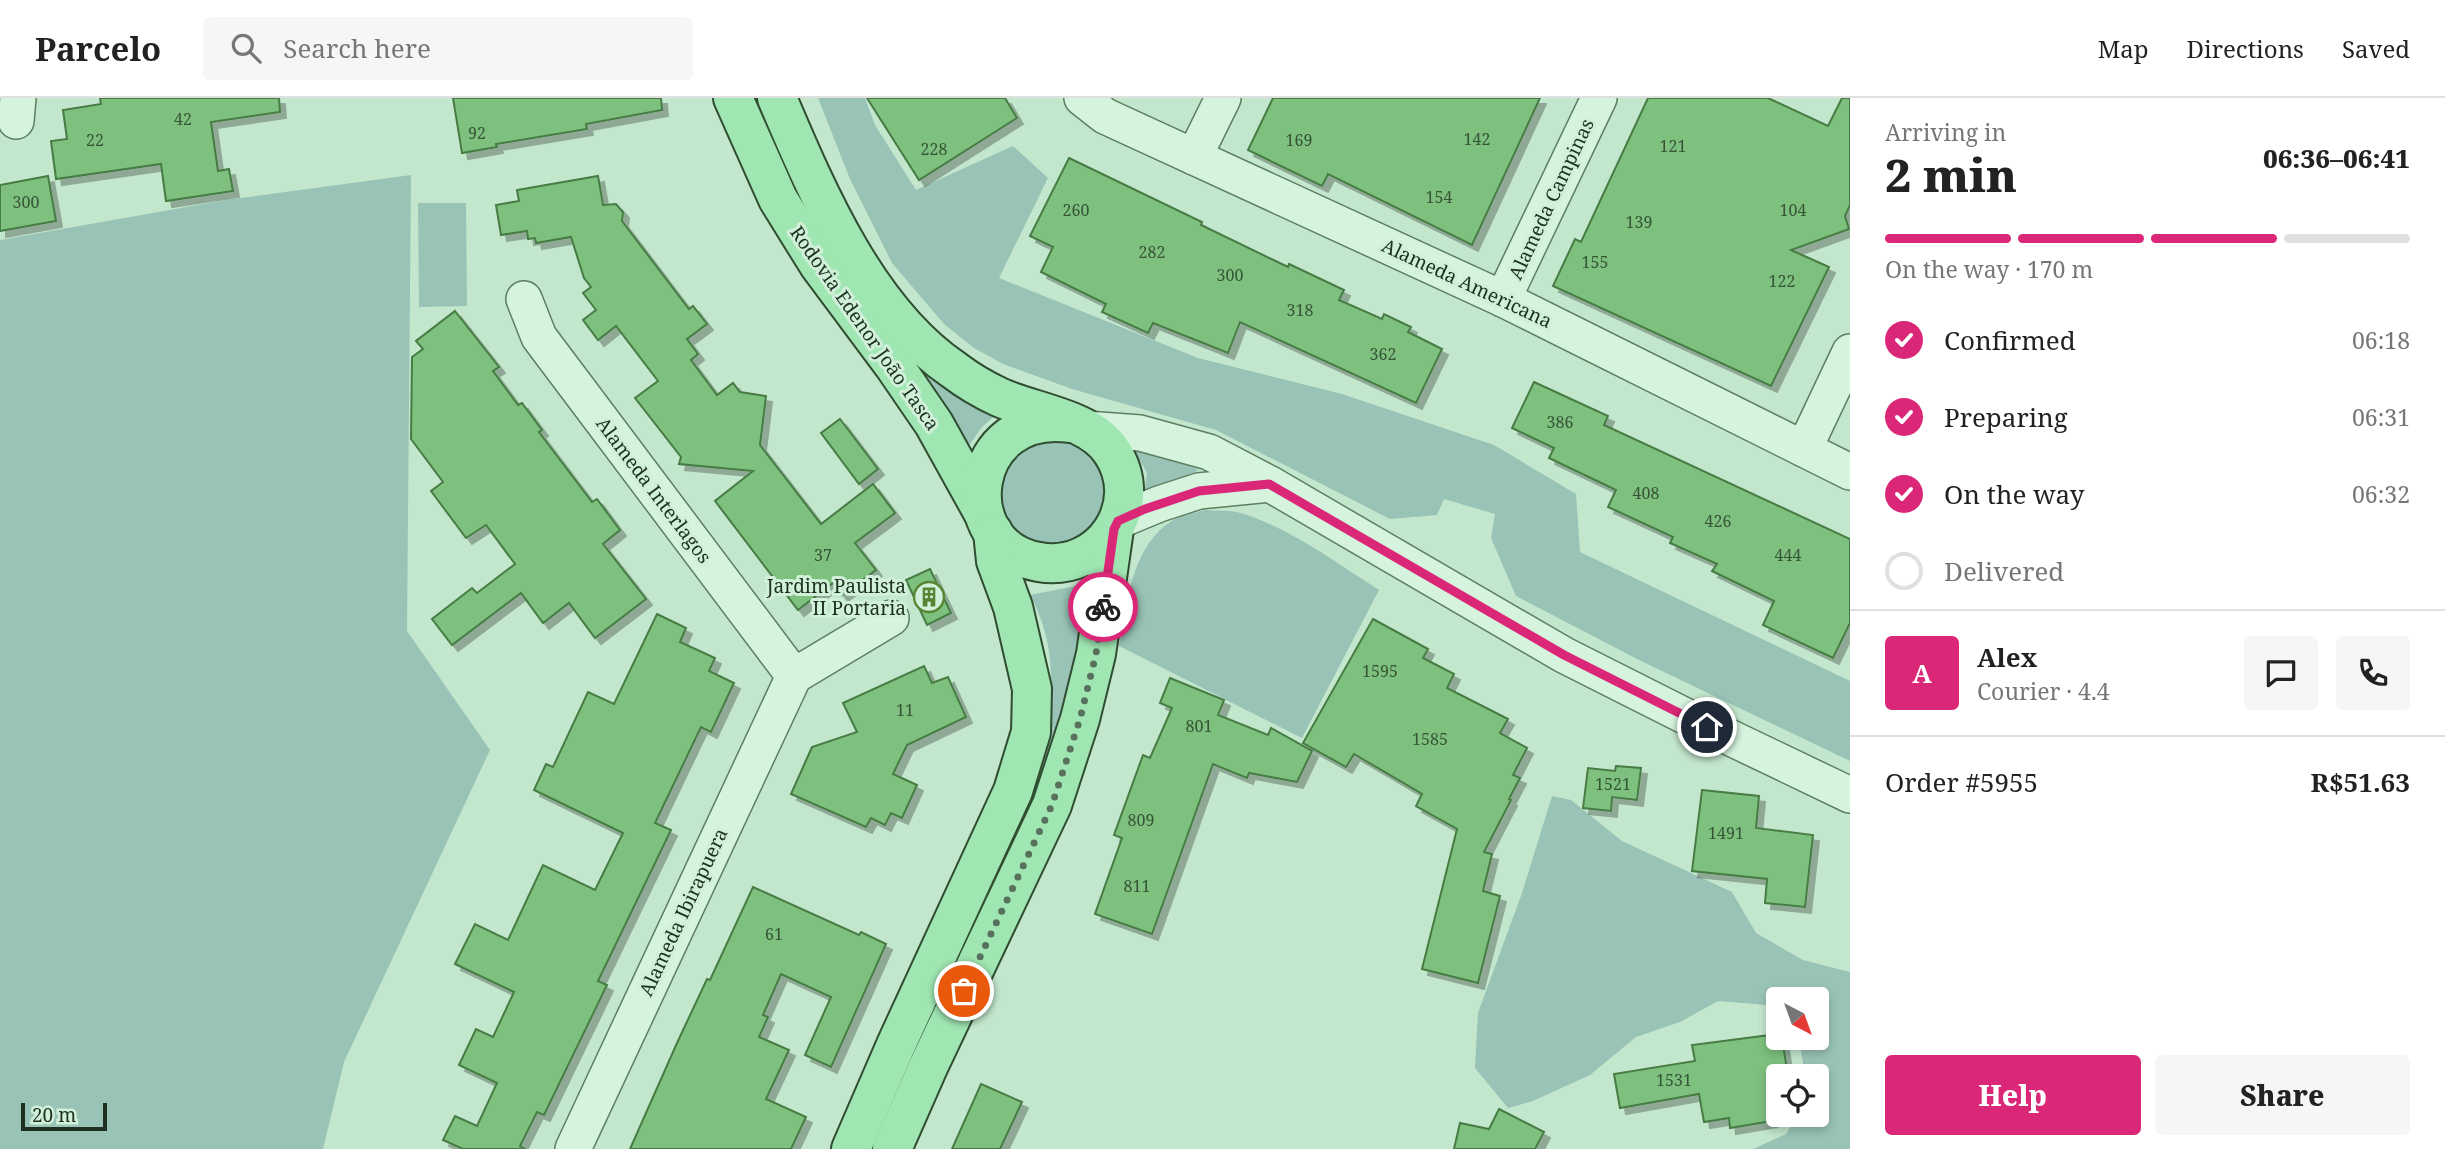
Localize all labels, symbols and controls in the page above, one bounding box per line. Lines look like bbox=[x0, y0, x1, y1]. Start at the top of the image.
search box bbox=[203, 17, 693, 80]
text: Parcelo bbox=[35, 26, 161, 71]
icon: search bbox=[227, 29, 265, 67]
text: Search here bbox=[283, 30, 431, 66]
text: Map bbox=[2098, 32, 2149, 65]
text: Directions bbox=[2187, 32, 2304, 65]
text: Saved bbox=[2342, 32, 2410, 65]
house number: 42 bbox=[174, 108, 192, 130]
street label: Alameda Campinas bbox=[1502, 114, 1600, 284]
text: Arriving in bbox=[1885, 116, 2006, 148]
house number: 92 bbox=[468, 122, 486, 144]
house number: 142 bbox=[1464, 128, 1490, 150]
house number: 22 bbox=[86, 129, 104, 151]
house number: 169 bbox=[1286, 129, 1312, 151]
house number: 121 bbox=[1660, 135, 1686, 157]
house number: 228 bbox=[921, 138, 947, 160]
text: 06:36–06:41 bbox=[2263, 140, 2410, 176]
text: 2 min bbox=[1885, 143, 2017, 205]
house number: 154 bbox=[1426, 186, 1452, 208]
house number: 300 bbox=[13, 191, 39, 213]
house number: 260 bbox=[1063, 199, 1089, 221]
house number: 104 bbox=[1780, 199, 1806, 221]
house number: 139 bbox=[1626, 211, 1652, 233]
street label: Rodovia Edenor João Tasca bbox=[784, 220, 946, 436]
street label: Alameda Americana bbox=[1378, 232, 1556, 334]
house number: 282 bbox=[1139, 241, 1165, 263]
house number: 155 bbox=[1582, 251, 1608, 273]
text: On the way · 170 m bbox=[1885, 253, 2093, 285]
house number: 300 bbox=[1217, 264, 1243, 286]
house number: 122 bbox=[1769, 270, 1795, 292]
house number: 318 bbox=[1287, 299, 1313, 321]
icon: check bbox=[1885, 321, 1923, 359]
text: Confirmed bbox=[1944, 322, 2076, 358]
text: 06:18 bbox=[2352, 324, 2410, 356]
house number: 362 bbox=[1370, 343, 1396, 365]
icon: check bbox=[1885, 398, 1923, 436]
text: Preparing bbox=[1944, 399, 2068, 435]
text: 06:31 bbox=[2352, 401, 2410, 433]
house number: 386 bbox=[1547, 411, 1573, 433]
street label: Alameda Interlagos bbox=[590, 412, 718, 568]
icon: check bbox=[1885, 475, 1923, 513]
text: On the way bbox=[1944, 476, 2084, 512]
text: 06:32 bbox=[2352, 478, 2410, 510]
house number: 408 bbox=[1633, 482, 1659, 504]
house number: 426 bbox=[1705, 510, 1731, 532]
house number: 37 bbox=[814, 544, 832, 566]
house number: 444 bbox=[1775, 544, 1801, 566]
text: Delivered bbox=[1944, 553, 2064, 589]
courier bbox=[1068, 572, 1138, 642]
place label: Jardim Paulista II Portaria bbox=[766, 573, 906, 621]
building icon: Jardim Paulista II Portaria bbox=[912, 580, 946, 614]
icon: bike bbox=[1084, 588, 1122, 626]
button: chat bbox=[2244, 636, 2318, 710]
button: phone bbox=[2336, 636, 2410, 710]
text: Alex bbox=[1977, 639, 2037, 675]
text: A bbox=[1912, 655, 1932, 691]
house number: 1595 bbox=[1362, 660, 1398, 682]
text: Courier · 4.4 bbox=[1977, 675, 2110, 707]
pin bbox=[1677, 697, 1737, 757]
house number: 11 bbox=[896, 699, 914, 721]
icon: home bbox=[1688, 708, 1726, 746]
house number: 801 bbox=[1186, 715, 1212, 737]
house number: 1585 bbox=[1412, 728, 1448, 750]
text: Order #5955 bbox=[1885, 764, 2038, 800]
text: R$51.63 bbox=[2310, 764, 2410, 800]
house number: 1521 bbox=[1595, 773, 1631, 795]
house number: 809 bbox=[1128, 809, 1154, 831]
house number: 1491 bbox=[1708, 822, 1744, 844]
street label: Alameda Ibirapuera bbox=[633, 824, 733, 1000]
house number: 811 bbox=[1124, 875, 1150, 897]
house number: 61 bbox=[765, 923, 783, 945]
pin bbox=[934, 961, 994, 1021]
icon: bag bbox=[945, 972, 983, 1010]
north arrow bbox=[1766, 987, 1829, 1050]
map controls bbox=[1766, 987, 1829, 1127]
button: Help bbox=[1885, 1055, 2141, 1135]
button: Share bbox=[2155, 1055, 2410, 1135]
button: locate bbox=[1766, 1064, 1829, 1127]
house number: 1531 bbox=[1656, 1069, 1692, 1091]
scale bar bbox=[21, 1100, 107, 1132]
text: 20 m bbox=[32, 1102, 76, 1128]

